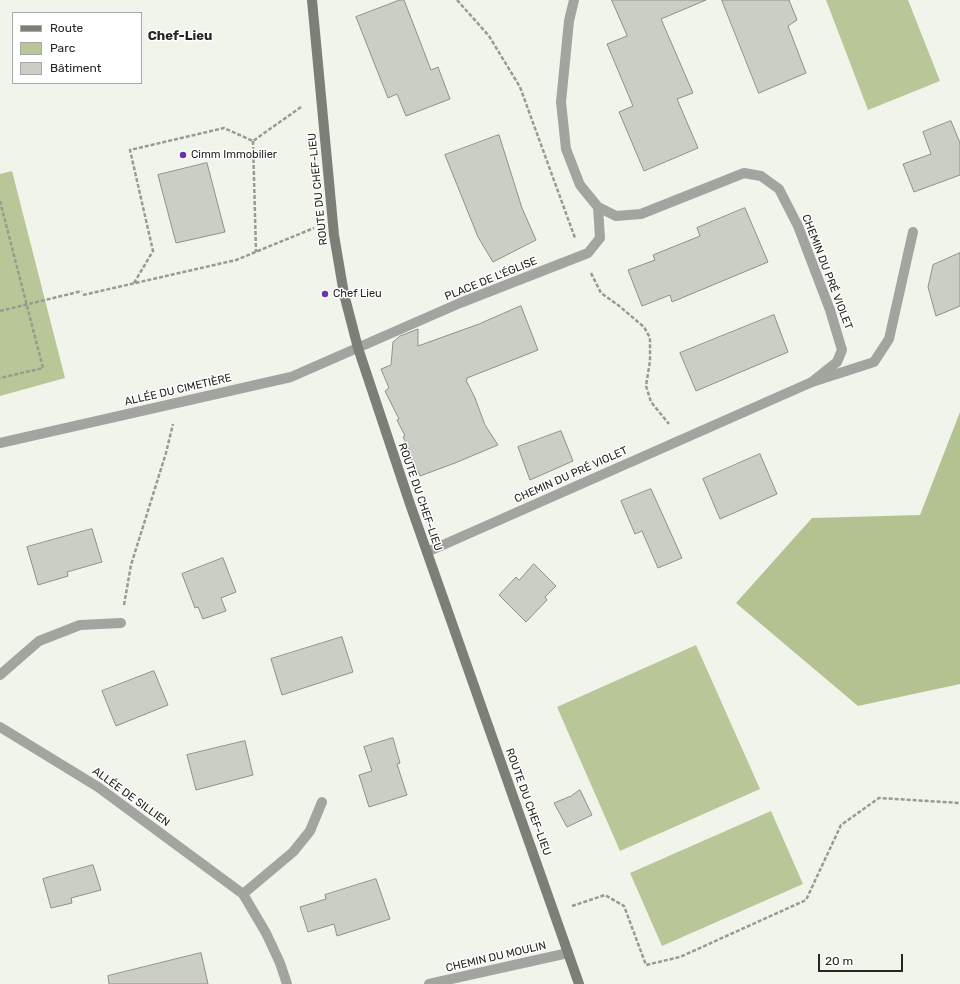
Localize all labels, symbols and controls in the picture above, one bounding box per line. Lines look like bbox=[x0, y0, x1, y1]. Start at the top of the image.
legend bbox=[12, 12, 142, 84]
text: Route bbox=[50, 21, 83, 35]
district label: Chef-Lieu bbox=[148, 28, 212, 44]
text: Parc bbox=[50, 41, 75, 55]
text: Bâtiment bbox=[50, 61, 101, 75]
street label: ROUTE DU CHEF-LIEU bbox=[306, 132, 330, 246]
place label: Cimm Immobilier bbox=[191, 148, 277, 162]
marker: Cimm Immobilier bbox=[178, 150, 188, 160]
street label: CHEMIN DU PRÉ VIOLET bbox=[799, 212, 855, 332]
street label: PLACE DE L'ÉGLISE bbox=[443, 254, 539, 304]
place label: Chef Lieu bbox=[333, 287, 382, 301]
marker: Chef Lieu bbox=[320, 289, 330, 299]
street label: ALLÉE DU CIMETIÈRE bbox=[123, 371, 233, 409]
street label: ROUTE DU CHEF-LIEU bbox=[395, 441, 445, 553]
street label: CHEMIN DU PRÉ VIOLET bbox=[512, 444, 630, 506]
street label: ROUTE DU CHEF-LIEU bbox=[502, 747, 554, 857]
street label: ALLÉE DE SILLIEN bbox=[90, 765, 172, 829]
street label: CHEMIN DU MOULIN bbox=[445, 939, 547, 975]
scale bar bbox=[820, 946, 905, 972]
text: 20 m bbox=[825, 954, 853, 968]

